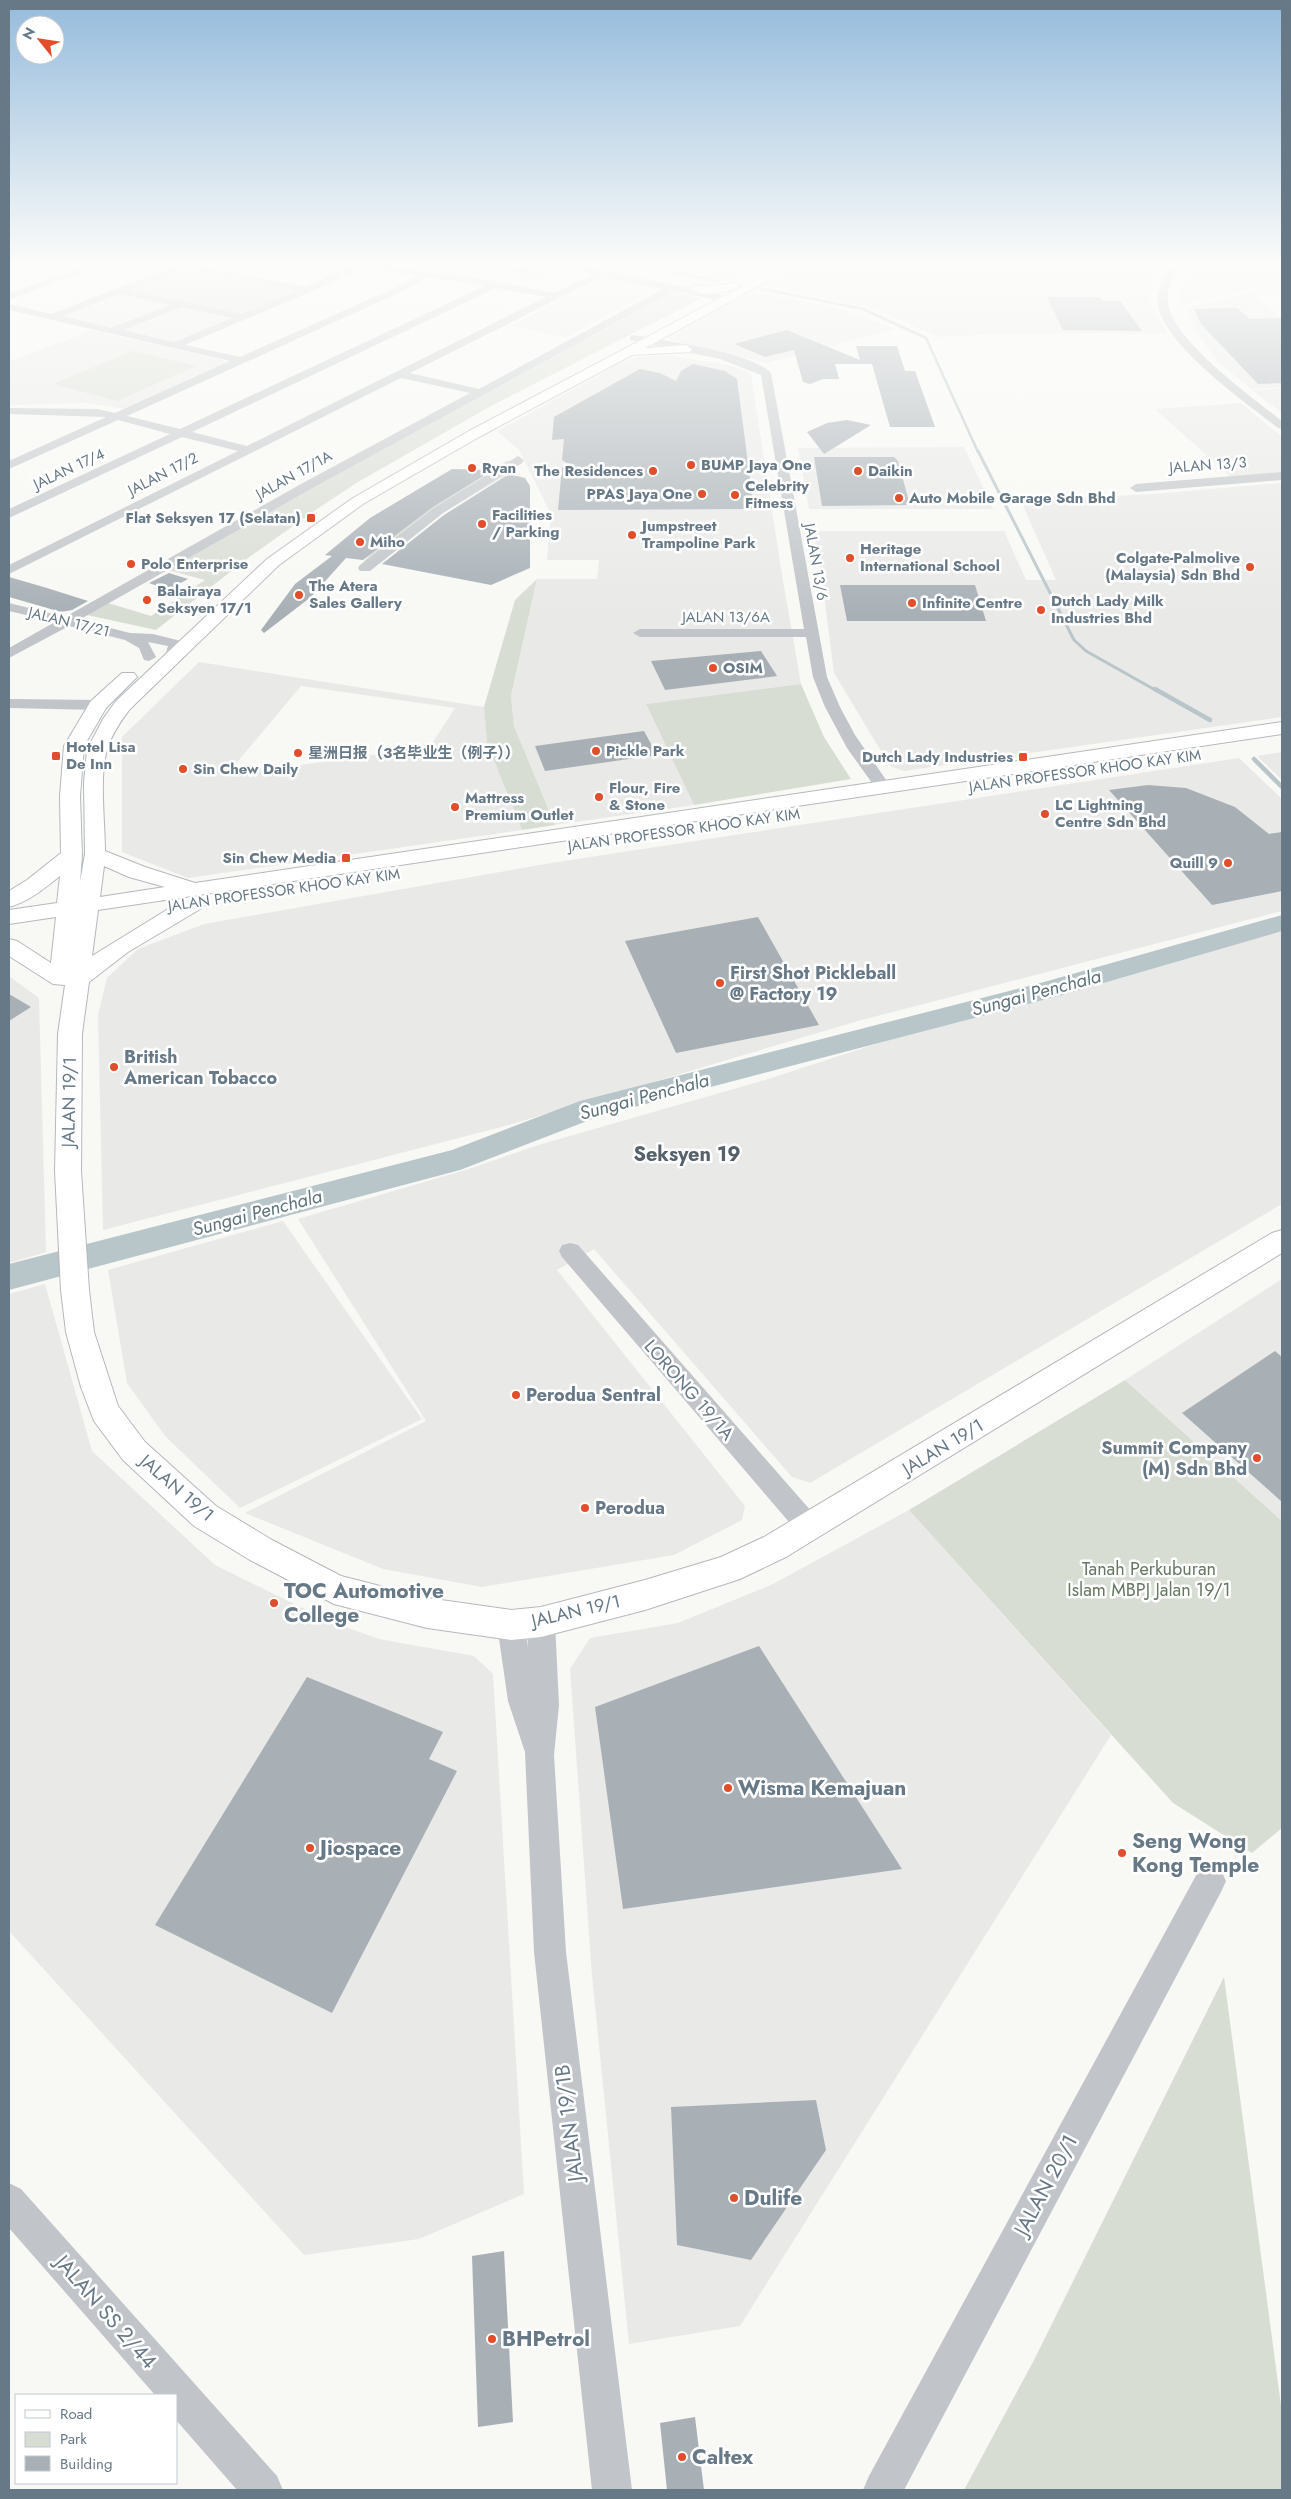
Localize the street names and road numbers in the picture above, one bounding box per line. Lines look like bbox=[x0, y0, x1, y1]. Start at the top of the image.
street label: JALAN 17/4 bbox=[28, 443, 108, 496]
street label: JALAN 17/1A bbox=[250, 445, 336, 506]
street label: JALAN 17/2 bbox=[122, 447, 202, 502]
street label: JALAN 13/3 bbox=[1167, 451, 1247, 479]
street label: JALAN 13/6 bbox=[798, 520, 834, 602]
street label: JALAN 17/21 bbox=[24, 601, 112, 643]
street label: JALAN 13/6A bbox=[680, 606, 770, 628]
street label: JALAN PROFESSOR KHOO KAY KIM bbox=[966, 744, 1202, 798]
street label: JALAN PROFESSOR KHOO KAY KIM bbox=[565, 803, 801, 857]
street label: JALAN PROFESSOR KHOO KAY KIM bbox=[165, 863, 401, 917]
street label: JALAN 19/1 bbox=[55, 1056, 83, 1150]
street label: LORONG 19/1A bbox=[638, 1334, 740, 1446]
street label: JALAN 19/1 bbox=[896, 1413, 989, 1483]
street label: JALAN 19/1 bbox=[133, 1447, 220, 1528]
street label: JALAN 19/1 bbox=[527, 1588, 623, 1634]
street label: JALAN 19/1B bbox=[547, 2063, 591, 2186]
street label: JALAN 20/1 bbox=[1005, 2129, 1085, 2243]
street label: JALAN SS 2/44 bbox=[46, 2246, 164, 2375]

